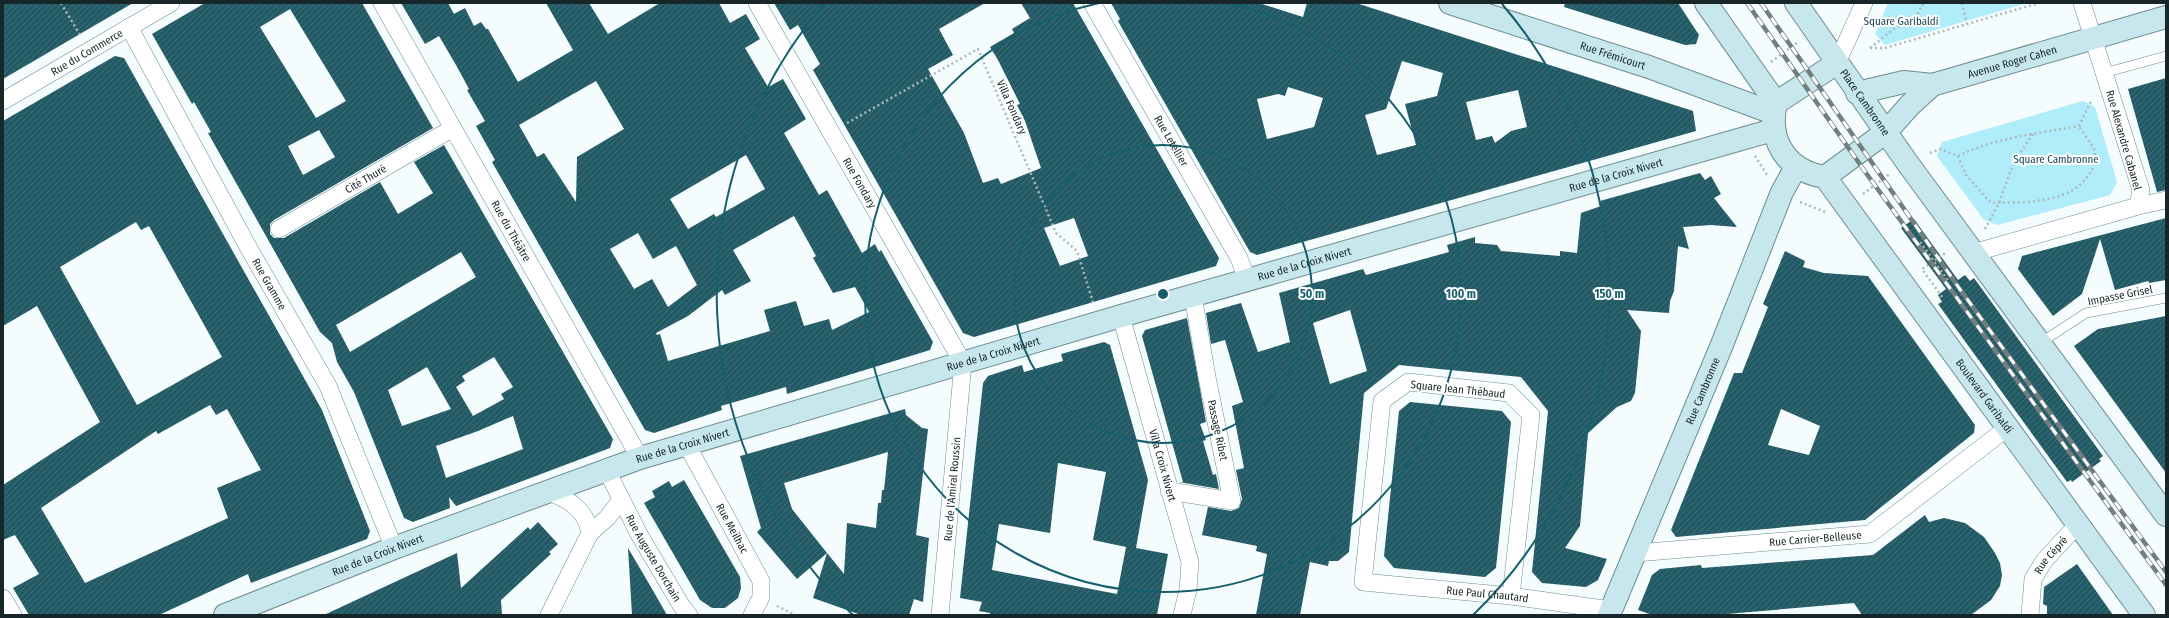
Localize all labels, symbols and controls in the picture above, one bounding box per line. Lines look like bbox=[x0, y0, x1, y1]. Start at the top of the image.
park label: Square Garibaldi bbox=[1864, 15, 1939, 28]
street label: Rue du Commerce bbox=[49, 27, 125, 79]
street label: Rue Frémicourt bbox=[1578, 39, 1647, 73]
street label: Avenue Roger Cahen bbox=[1966, 43, 2058, 81]
street label: Place Cambronne bbox=[1837, 67, 1892, 138]
street label: Villa Fondary bbox=[994, 78, 1029, 136]
street label: Rue Alexandre Cabanel bbox=[2103, 89, 2144, 192]
street label: Rue Letellier bbox=[1151, 113, 1191, 169]
park label: Square Cambronne bbox=[2013, 153, 2099, 166]
street label: Rue Fondary bbox=[840, 155, 879, 210]
street label: Rue de la Croix Nivert bbox=[1568, 156, 1665, 195]
street label: Cité Thuré bbox=[343, 162, 389, 196]
street label: Rue du Théâtre bbox=[488, 198, 533, 264]
street label: Rue de la Croix Nivert bbox=[1256, 245, 1353, 284]
street label: Rue Gramme bbox=[249, 256, 289, 312]
street label: Impasse Grisel bbox=[2087, 283, 2154, 308]
centre of rings bbox=[1156, 287, 1170, 301]
text: 50 m bbox=[1300, 287, 1324, 301]
text: 100 m bbox=[1446, 287, 1476, 301]
text: 150 m bbox=[1594, 287, 1624, 301]
street label: Rue de la Croix Nivert bbox=[945, 334, 1042, 374]
street label: Rue Cambronne bbox=[1683, 356, 1723, 426]
street label: Boulevard Garibaldi bbox=[1953, 357, 2016, 436]
street label: Square Jean Thébaud bbox=[1410, 378, 1506, 401]
street label: Passage Ribet bbox=[1205, 399, 1230, 462]
street label: Rue de la Croix Nivert bbox=[634, 426, 731, 466]
street label: Villa Croix Nivert bbox=[1146, 428, 1179, 503]
street label: Rue de l'Amiral Roussin bbox=[941, 436, 964, 542]
street label: Rue Meilhac bbox=[713, 502, 751, 556]
street label: Rue Auguste Dorchain bbox=[623, 512, 684, 604]
street label: Rue Carrier-Belleuse bbox=[1769, 529, 1862, 549]
street label: Rue de la Croix Nivert bbox=[330, 532, 425, 579]
street label: Rue Cépré bbox=[2032, 534, 2070, 577]
street label: Rue Paul Chautard bbox=[1446, 584, 1529, 605]

